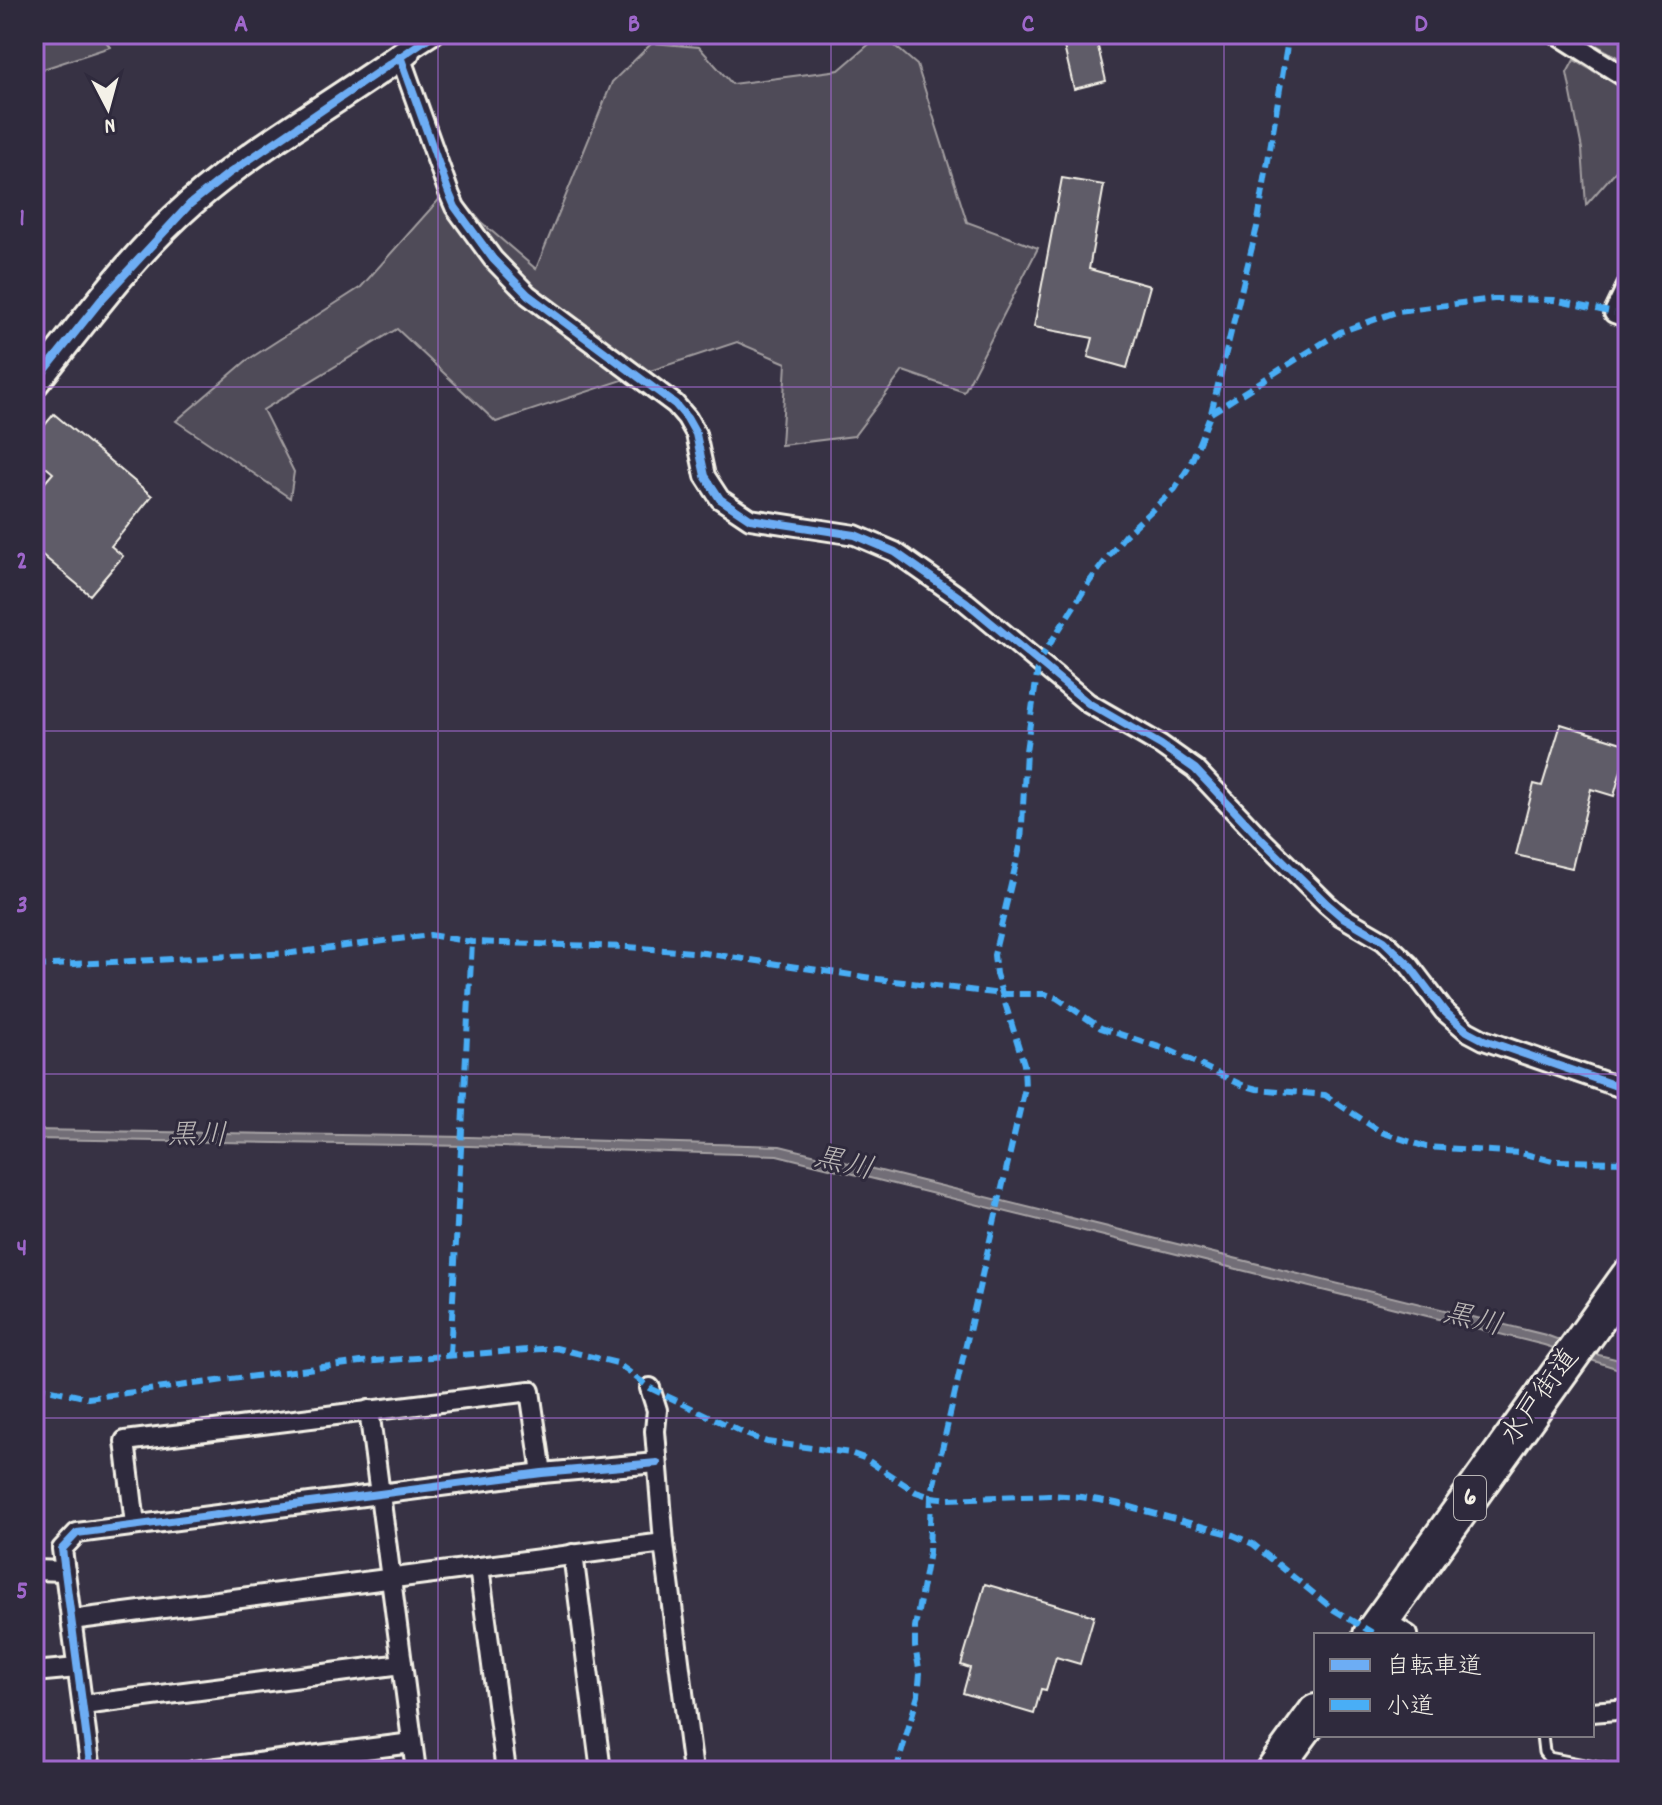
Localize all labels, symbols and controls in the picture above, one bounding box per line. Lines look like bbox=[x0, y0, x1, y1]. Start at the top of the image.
text: A bbox=[234, 7, 248, 44]
text: B bbox=[628, 7, 640, 44]
text: C bbox=[1022, 7, 1035, 44]
text: D bbox=[1414, 7, 1428, 44]
north arrow bbox=[68, 68, 148, 148]
text: N bbox=[103, 108, 117, 140]
text: 1 bbox=[19, 201, 25, 238]
text: 2 bbox=[16, 544, 28, 581]
text: 3 bbox=[16, 888, 28, 925]
water label: 黒川 bbox=[167, 1116, 227, 1160]
water label: 黒川 bbox=[809, 1138, 877, 1194]
text: 4 bbox=[17, 1231, 27, 1268]
water label: 黒川 bbox=[1438, 1294, 1506, 1350]
street label: 水戸街道 bbox=[1493, 1341, 1591, 1455]
road number: 6 bbox=[1454, 1476, 1486, 1520]
text: 5 bbox=[16, 1574, 28, 1611]
legend bbox=[1314, 1633, 1594, 1737]
text: 自転車道 bbox=[1386, 1651, 1482, 1685]
text: 小道 bbox=[1386, 1691, 1434, 1725]

